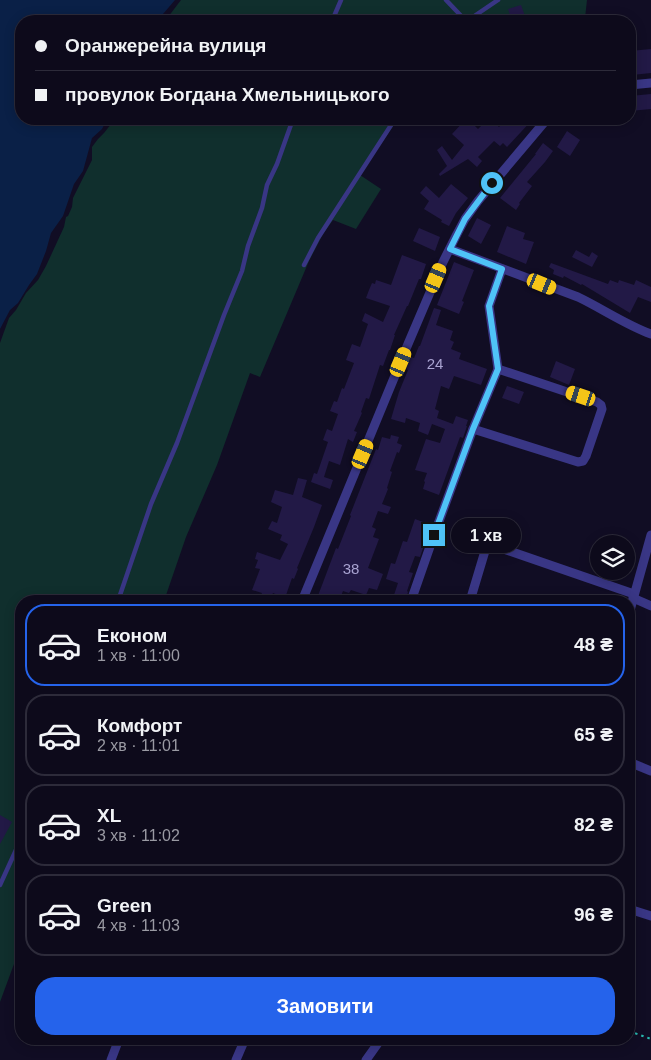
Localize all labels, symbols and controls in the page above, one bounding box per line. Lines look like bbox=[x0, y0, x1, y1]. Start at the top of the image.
text: Оранжерейна вулиця bbox=[65, 35, 266, 56]
text: провулок Богдана Хмельницького bbox=[65, 84, 390, 105]
route start bbox=[481, 172, 503, 194]
car bbox=[423, 261, 448, 295]
car bbox=[525, 271, 558, 297]
car bbox=[388, 345, 413, 379]
house number: 24 bbox=[427, 355, 443, 372]
car bbox=[564, 384, 597, 408]
car bbox=[350, 437, 375, 471]
callout: 1 хв bbox=[452, 518, 522, 552]
route end bbox=[423, 524, 445, 546]
text: 1 хв bbox=[470, 527, 502, 544]
map controls bbox=[590, 535, 635, 580]
button: layers bbox=[590, 535, 635, 580]
house number: 38 bbox=[343, 560, 359, 577]
icon: car bbox=[37, 623, 82, 668]
text: Економ bbox=[97, 625, 167, 646]
text: 48 ₴ bbox=[574, 634, 613, 655]
text: 1 хв · 11:00 bbox=[97, 647, 180, 664]
icon: car bbox=[37, 713, 82, 758]
text: Комфорт bbox=[97, 715, 182, 736]
text: 65 ₴ bbox=[574, 724, 613, 745]
text: 2 хв · 11:01 bbox=[97, 737, 180, 754]
icon: car bbox=[37, 803, 82, 848]
text: XL bbox=[97, 805, 121, 826]
text: 82 ₴ bbox=[574, 814, 613, 835]
text: 3 хв · 11:02 bbox=[97, 827, 180, 844]
icon: car bbox=[37, 893, 82, 938]
text: Green bbox=[97, 895, 152, 916]
text: 96 ₴ bbox=[574, 904, 613, 925]
text: 4 хв · 11:03 bbox=[97, 917, 180, 934]
button: Замовити bbox=[35, 977, 615, 1035]

